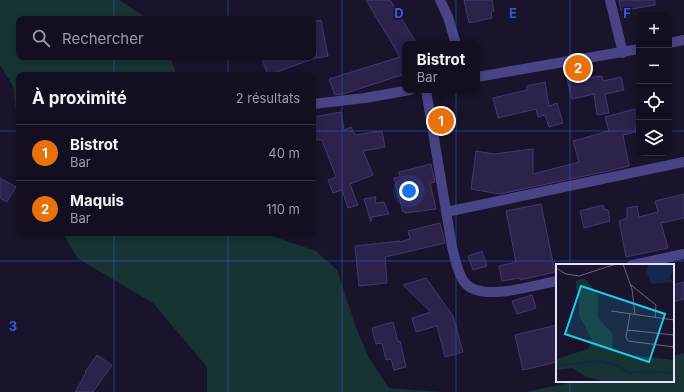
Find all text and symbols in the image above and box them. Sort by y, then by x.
text: D [394,5,404,21]
text: E [509,5,517,21]
text: F [623,5,631,21]
map controls [636,12,672,156]
button: + [636,12,672,48]
search box [16,16,316,60]
icon: search [30,27,52,49]
text: Rechercher [62,29,144,48]
popup [402,41,480,93]
button: − [636,48,672,84]
text: Bistrot [417,50,465,69]
pin: 2 [565,53,591,83]
text: Bar [417,69,438,85]
button: locate [636,84,672,120]
text: À proximité [32,88,127,108]
text: 2 résultats [236,90,300,106]
pin: 1 [428,106,454,136]
button: layers [636,120,672,156]
text: Bistrot [70,135,118,154]
text: 1 [42,145,48,161]
text: 40 m [268,145,300,161]
text: Bar [70,154,91,170]
your location [399,181,419,201]
text: Maquis [70,191,124,210]
text: 2 [41,201,49,217]
text: 110 m [266,201,300,217]
text: Bar [70,210,91,226]
inset map [556,264,674,382]
text: 3 [9,318,17,334]

